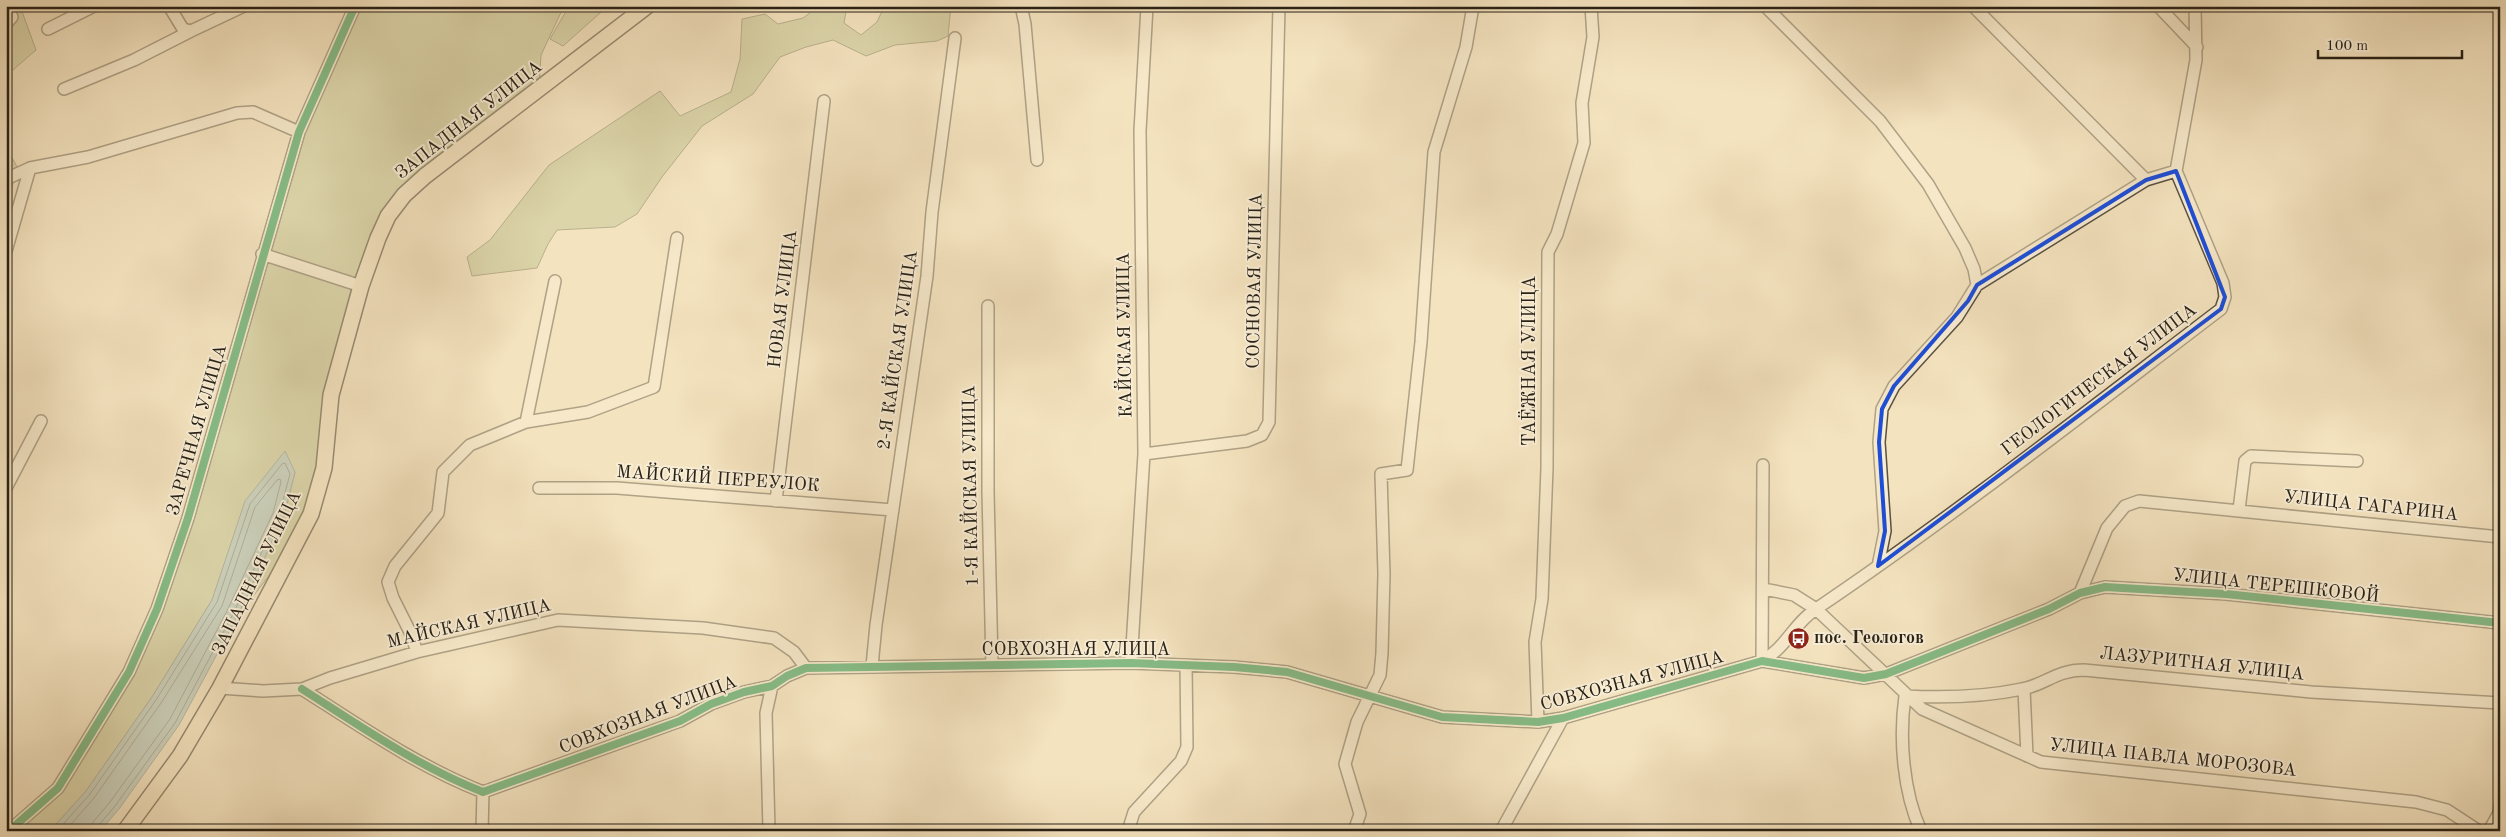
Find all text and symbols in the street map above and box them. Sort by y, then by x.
scale bar [2318,28,2462,60]
text: 100 m [2326,39,2368,54]
street label: ЗАПАДНАЯ УЛИЦА [392,57,546,183]
street label: СОСНОВАЯ УЛИЦА [1244,193,1266,369]
street label: НОВАЯ УЛИЦА [766,229,800,369]
street label: 2-Я КАЙСКАЯ УЛИЦА [871,248,921,451]
street label: КАЙСКАЯ УЛИЦА [1111,252,1135,418]
street label: ТАЁЖНАЯ УЛИЦА [1518,275,1539,446]
street label: ГЕОЛОГИЧЕСКАЯ УЛИЦА [1998,301,2200,459]
street label: ЗАРЕЧНАЯ УЛИЦА [164,342,230,518]
street label: 1-Я КАЙСКАЯ УЛИЦА [956,385,982,587]
street label: МАЙСКИЙ ПЕРЕУЛОК [616,459,821,495]
street label: ЗАПАДНАЯ УЛИЦА [209,488,305,658]
street label: УЛИЦА ГАГАРИНА [2283,488,2459,524]
street label: УЛИЦА ТЕРЕШКОВОЙ [2172,562,2381,606]
street label: МАЙСКАЯ УЛИЦА [384,592,553,652]
bus stop icon: пос. Геологов [1786,626,1810,650]
place label: пос. Геологов [1814,629,1924,647]
street label: СОВХОЗНАЯ УЛИЦА [982,641,1171,659]
street label: ЛАЗУРИТНАЯ УЛИЦА [2099,644,2305,684]
street label: СОВХОЗНАЯ УЛИЦА [1538,648,1726,714]
street label: СОВХОЗНАЯ УЛИЦА [557,673,740,757]
street label: УЛИЦА ПАВЛА МОРОЗОВА [2049,736,2298,780]

